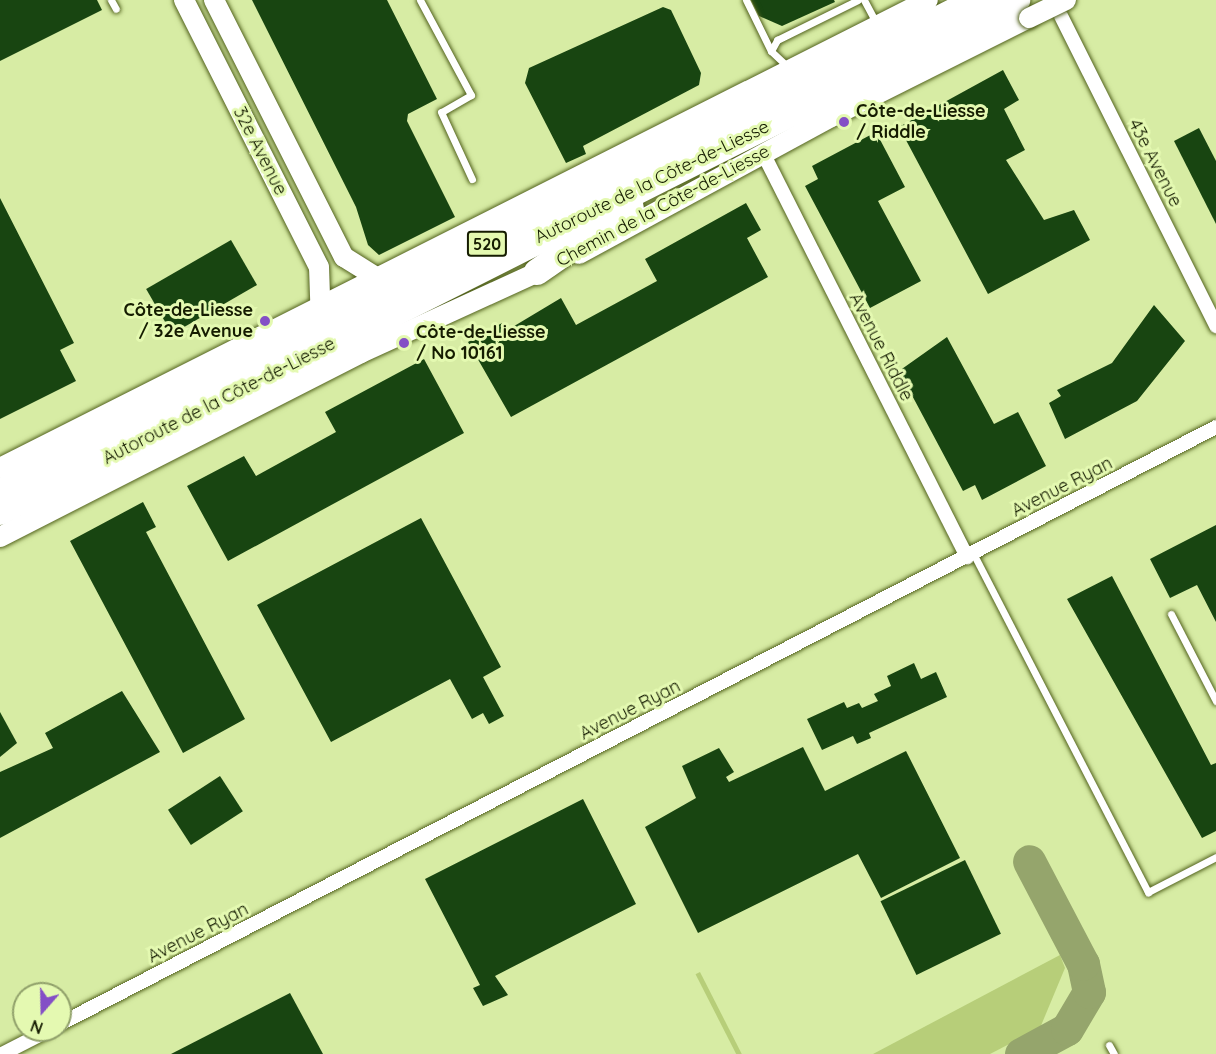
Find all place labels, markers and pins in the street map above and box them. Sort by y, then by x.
place label: Côte-de-Liesse / Riddle [856,101,986,144]
marker: Côte-de-Liesse / Riddle [837,115,851,129]
place label: Côte-de-Liesse / 32e Avenue [123,300,253,342]
marker: Côte-de-Liesse / 32e Avenue [258,314,272,328]
place label: Côte-de-Liesse / No 10161 [416,322,546,364]
marker: Côte-de-Liesse / No 10161 [397,336,411,350]

